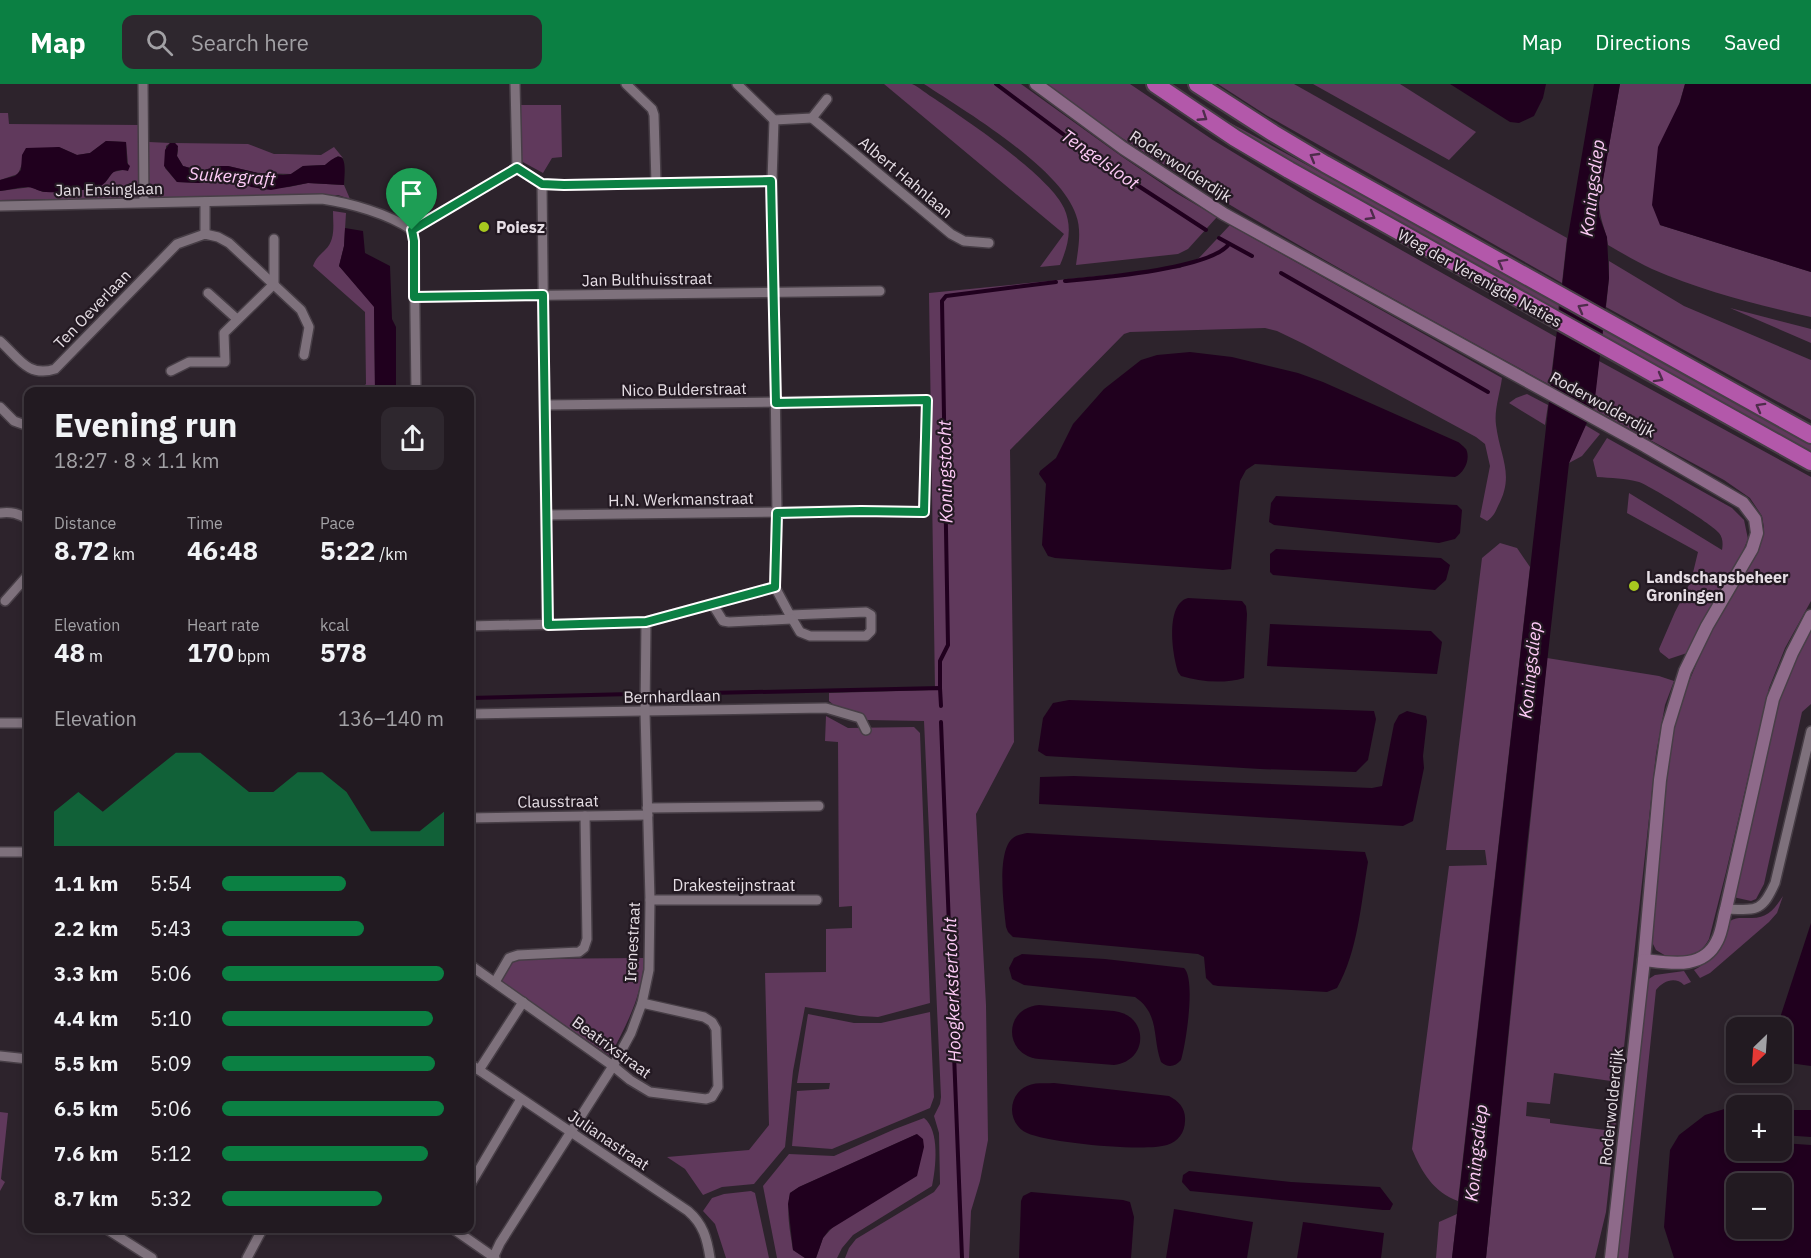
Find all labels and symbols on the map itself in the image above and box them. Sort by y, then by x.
one-way arrow [1197,109,1207,121]
water label: Tengelsloot [1057,124,1144,195]
street label: Roderwolderdijk [1126,125,1236,207]
street label: Albert Hahnlaan [855,132,957,222]
water label: Koningsdiep [1575,138,1609,238]
one-way arrow [1310,153,1320,164]
water label: Suikergraft [188,161,277,191]
pin [386,168,437,230]
street label: Jan Ensinglaan [55,178,163,200]
one-way arrow [1364,209,1375,220]
place label: Poiesz [496,217,545,237]
marker: Poiesz [477,220,491,234]
street label: Weg der Verenigde Naties [1394,224,1566,332]
one-way arrow [1498,259,1508,270]
street label: Ten Oeverlaan [49,265,135,353]
street label: Jan Bulthuisstraat [581,268,713,290]
one-way arrow [1578,304,1589,316]
street label: Roderwolderdijk [1547,367,1660,442]
one-way arrow [1653,370,1663,382]
street label: Nico Bulderstraat [621,378,747,400]
one-way arrow [1756,403,1766,414]
water label: Koningstocht [933,419,957,524]
street label: H.N. Werkmanstraat [608,488,754,510]
place label: Landschapsbeheer Groningen [1646,567,1789,605]
marker: Landschapsbeheer Groningen [1627,579,1641,593]
water label: Koningsdiep [1513,620,1547,720]
street label: Bernhardlaan [623,685,721,707]
street label: Clausstraat [517,790,599,812]
street label: Drakesteijnstraat [673,875,795,895]
street label: Irenestraat [620,901,644,983]
water label: Hoogkerkstertocht [938,916,966,1063]
street label: Beatrixstraat [568,1012,656,1082]
north arrow [1726,1017,1792,1083]
street label: Roderwolderdijk [1595,1047,1627,1167]
water label: Koningsdiep [1459,1103,1493,1203]
street label: Julianastraat [565,1106,653,1174]

